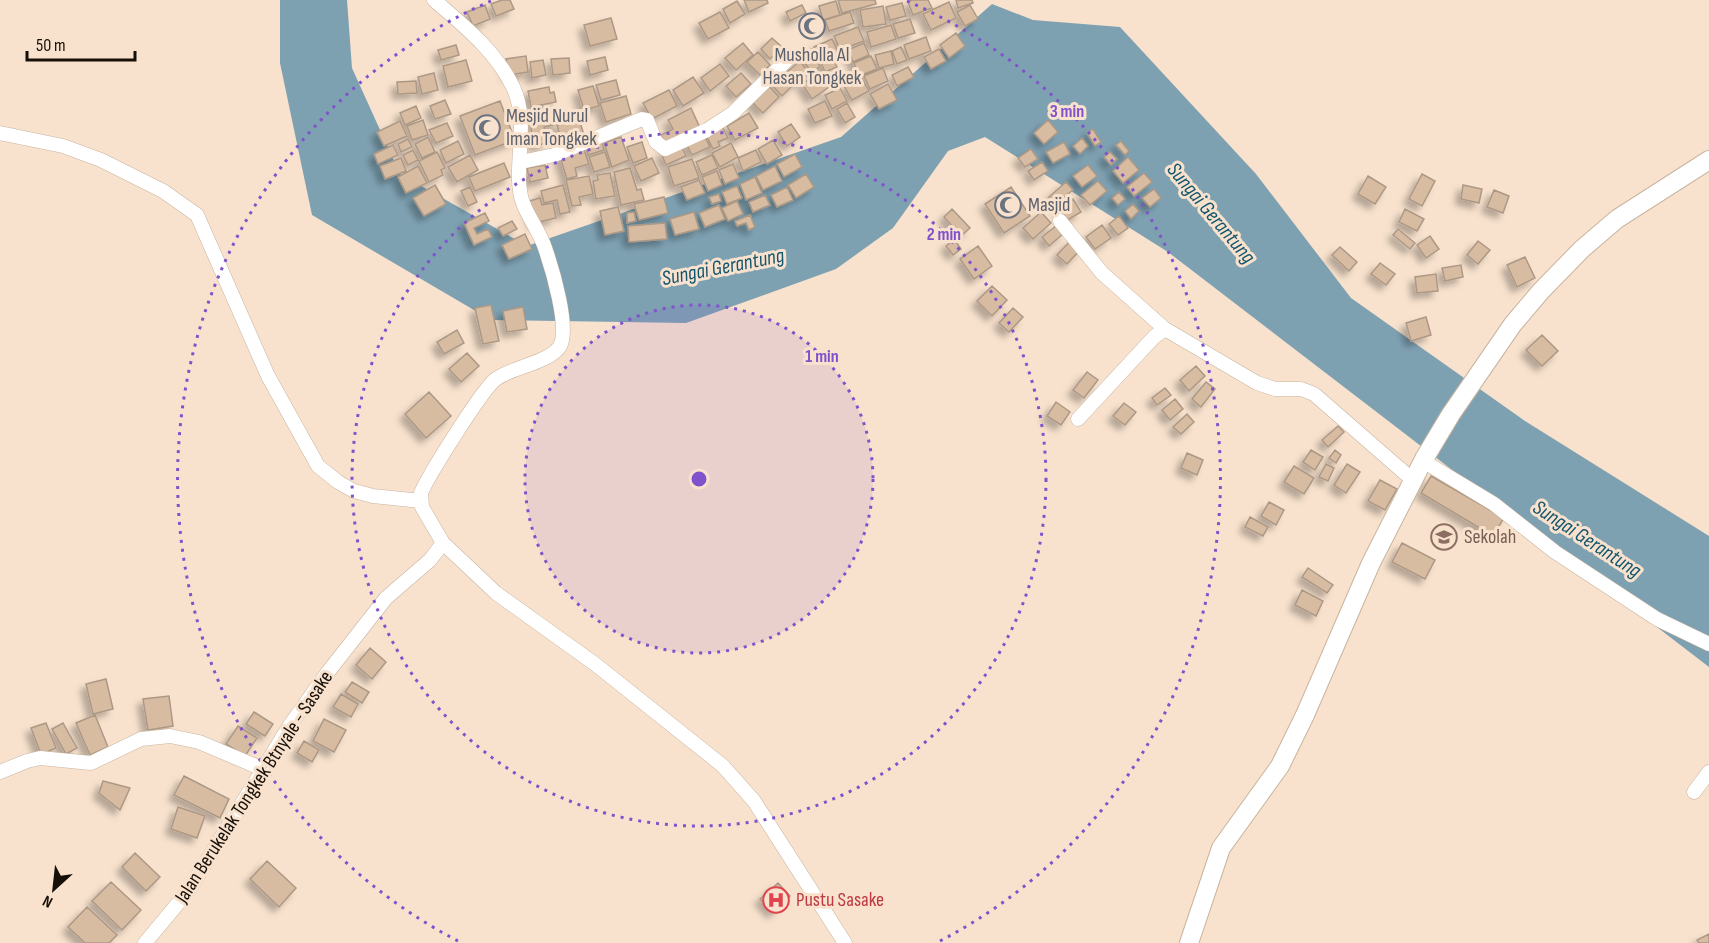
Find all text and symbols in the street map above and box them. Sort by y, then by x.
mosque icon: Musholla Al Hasan Tongkek [797,11,827,41]
scale bar [27,24,135,62]
text: 50 m [36,35,66,56]
place label: Musholla Al Hasan Tongkek [762,43,862,90]
text: 3 min [1050,101,1084,122]
place label: Mesjid Nurul Iman Tongkek [506,104,597,151]
mosque icon: Mesjid Nurul Iman Tongkek [472,113,502,143]
water label: Sungai Gerantung [1162,157,1261,269]
mosque icon: Masjid [993,190,1023,220]
place label: Masjid [1028,193,1070,217]
text: 2 min [927,224,961,245]
water label: Sungai Gerantung [660,243,787,291]
text: 1 min [805,346,839,367]
centre of rings [689,469,709,489]
water label: Sungai Gerantung [1528,495,1646,584]
school or university icon: Sekolah [1429,522,1459,552]
place label: Sekolah [1464,525,1516,549]
street label: Jalan Berukelak Tongkek Btnyale - Sasake [169,666,338,908]
north arrow [24,859,84,919]
hospital icon: Pustu Sasake [761,885,791,915]
place label: Pustu Sasake [796,888,884,912]
text: N [40,891,56,911]

